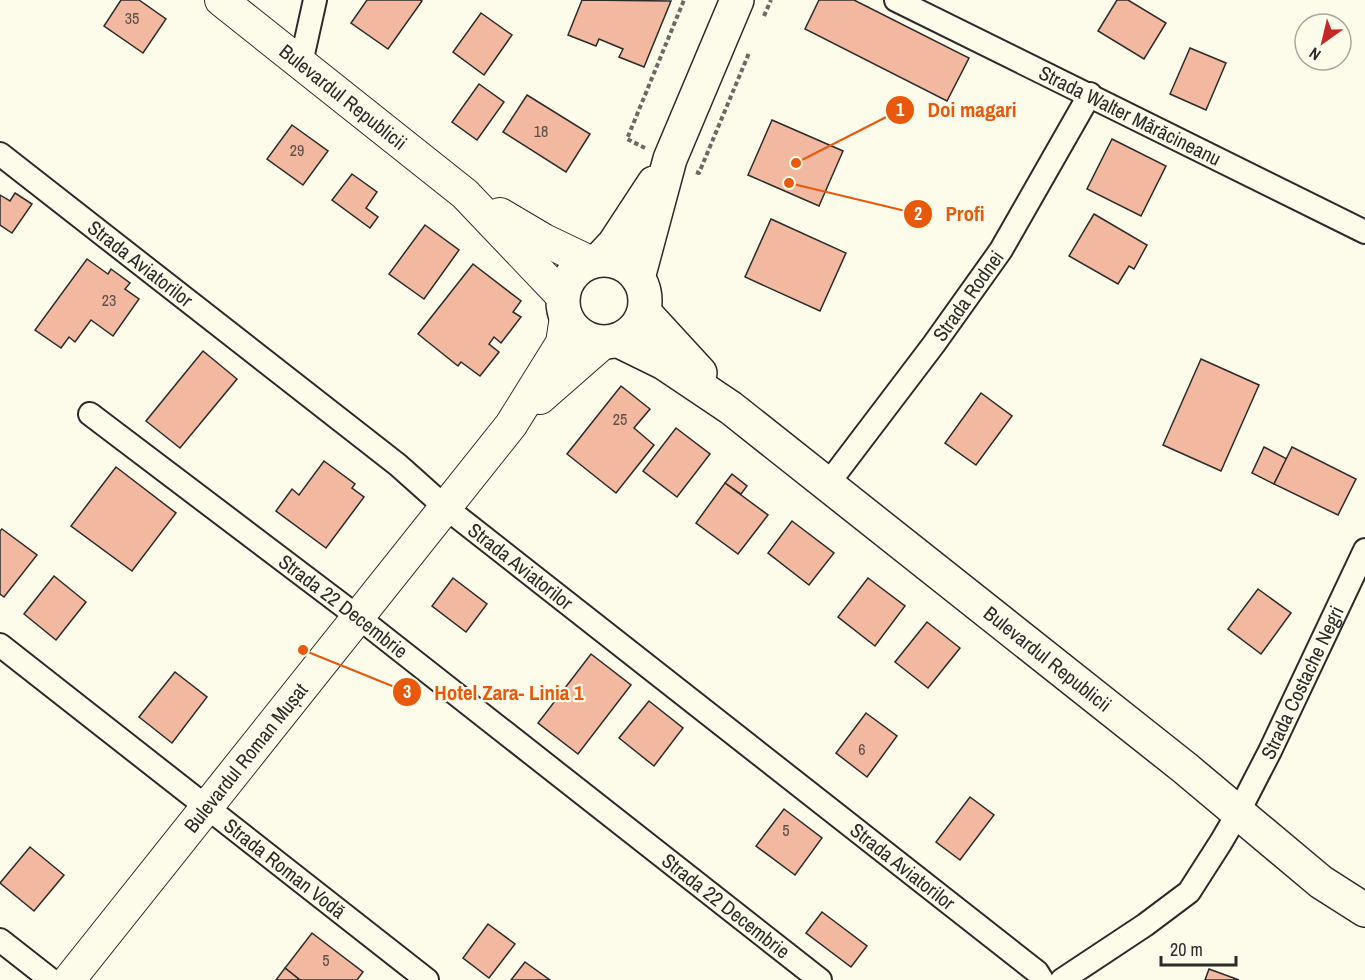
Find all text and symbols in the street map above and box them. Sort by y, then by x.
house number: 35 [125,7,139,29]
north arrow [1293,12,1353,72]
street label: Bulevardul Republicii [274,38,413,156]
text: N [1305,43,1325,66]
street label: Strada Walter Mărăcineanu [1035,59,1226,172]
callout: Doi magari [885,91,1028,130]
text: Doi magari [928,95,1017,124]
text: 1 [896,97,905,122]
house number: 18 [534,120,548,142]
house number: 29 [290,139,304,161]
callout: Profi [903,194,996,233]
text: Profi [945,199,985,228]
text: 2 [914,201,922,226]
street label: Strada Aviatorilor [82,214,199,313]
street label: Strada Rodnei [926,245,1010,347]
house number: 23 [102,289,116,311]
house number: 25 [613,408,627,430]
street label: Strada Aviatorilor [463,516,579,616]
street label: Strada 22 Decembrie [273,548,414,664]
street label: Bulevardul Republicii [978,600,1117,718]
street label: Strada Costache Negri [1254,601,1350,764]
callout: Hotel Zara- Linia 1 [392,673,595,712]
street label: Bulevardul Roman Mușat [178,677,314,838]
text: Hotel Zara- Linia 1 [434,678,584,707]
text: 3 [403,679,411,704]
house number: 6 [858,738,866,760]
street label: Strada Roman Vodă [219,812,352,924]
street label: Strada Aviatorilor [845,816,961,916]
house number: 5 [782,819,790,841]
street label: Strada 22 Decembrie [656,847,796,964]
scale bar [1161,929,1236,967]
text: 20 m [1170,937,1203,962]
house number: 5 [322,949,330,971]

